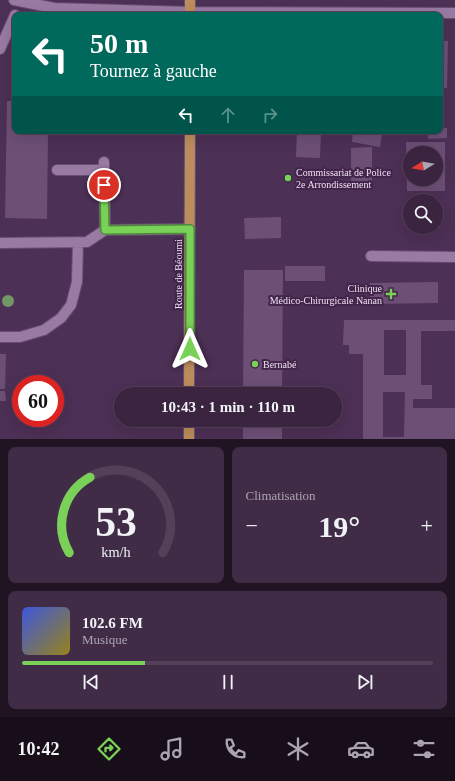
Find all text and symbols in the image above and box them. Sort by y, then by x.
icon: left [24,28,76,80]
text: 50 m [90,28,148,59]
text: Tournez à gauche [90,61,217,81]
icon: left [175,104,197,126]
icon: ahead [217,104,239,126]
icon: right [259,104,281,126]
north arrow [403,146,443,186]
map controls [403,146,443,234]
place label: Commissariat de Police 2e Arrondissement [296,167,392,190]
pin [87,168,121,202]
marker: Commissariat de Police 2e Arrondissement [283,173,293,183]
icon: arrive [93,174,115,196]
button: search [403,194,443,234]
street label: Route de Béoumi [173,239,184,309]
place label: Clinique Médico-Chirurgicale Nanan [270,283,383,306]
marker: Clinique Médico-Chirurgicale Nanan [385,288,397,300]
position arrow [169,328,211,370]
marker: Bernabé [250,359,260,369]
place label: Bernabé [263,359,297,370]
speed limit sign: 60 [12,375,64,427]
text: 10:43 · 1 min · 110 m [161,399,295,415]
text: Climatisation [246,488,316,503]
text: 53 [95,499,137,545]
text: 19° [318,510,360,543]
text: − [246,513,258,538]
text: + [421,513,433,538]
text: km/h [101,544,130,560]
text: 102.6 FM [82,615,143,631]
text: Musique [82,632,128,647]
icon: previous [80,671,102,693]
icon: pause [217,671,239,693]
icon: next [354,671,376,693]
icon: directions [95,735,123,763]
icon: music [158,735,186,763]
icon: phone [221,735,249,763]
icon: climate [284,735,312,763]
icon: car [347,735,375,763]
icon: filters [410,735,438,763]
text: 10:42 [18,739,60,759]

